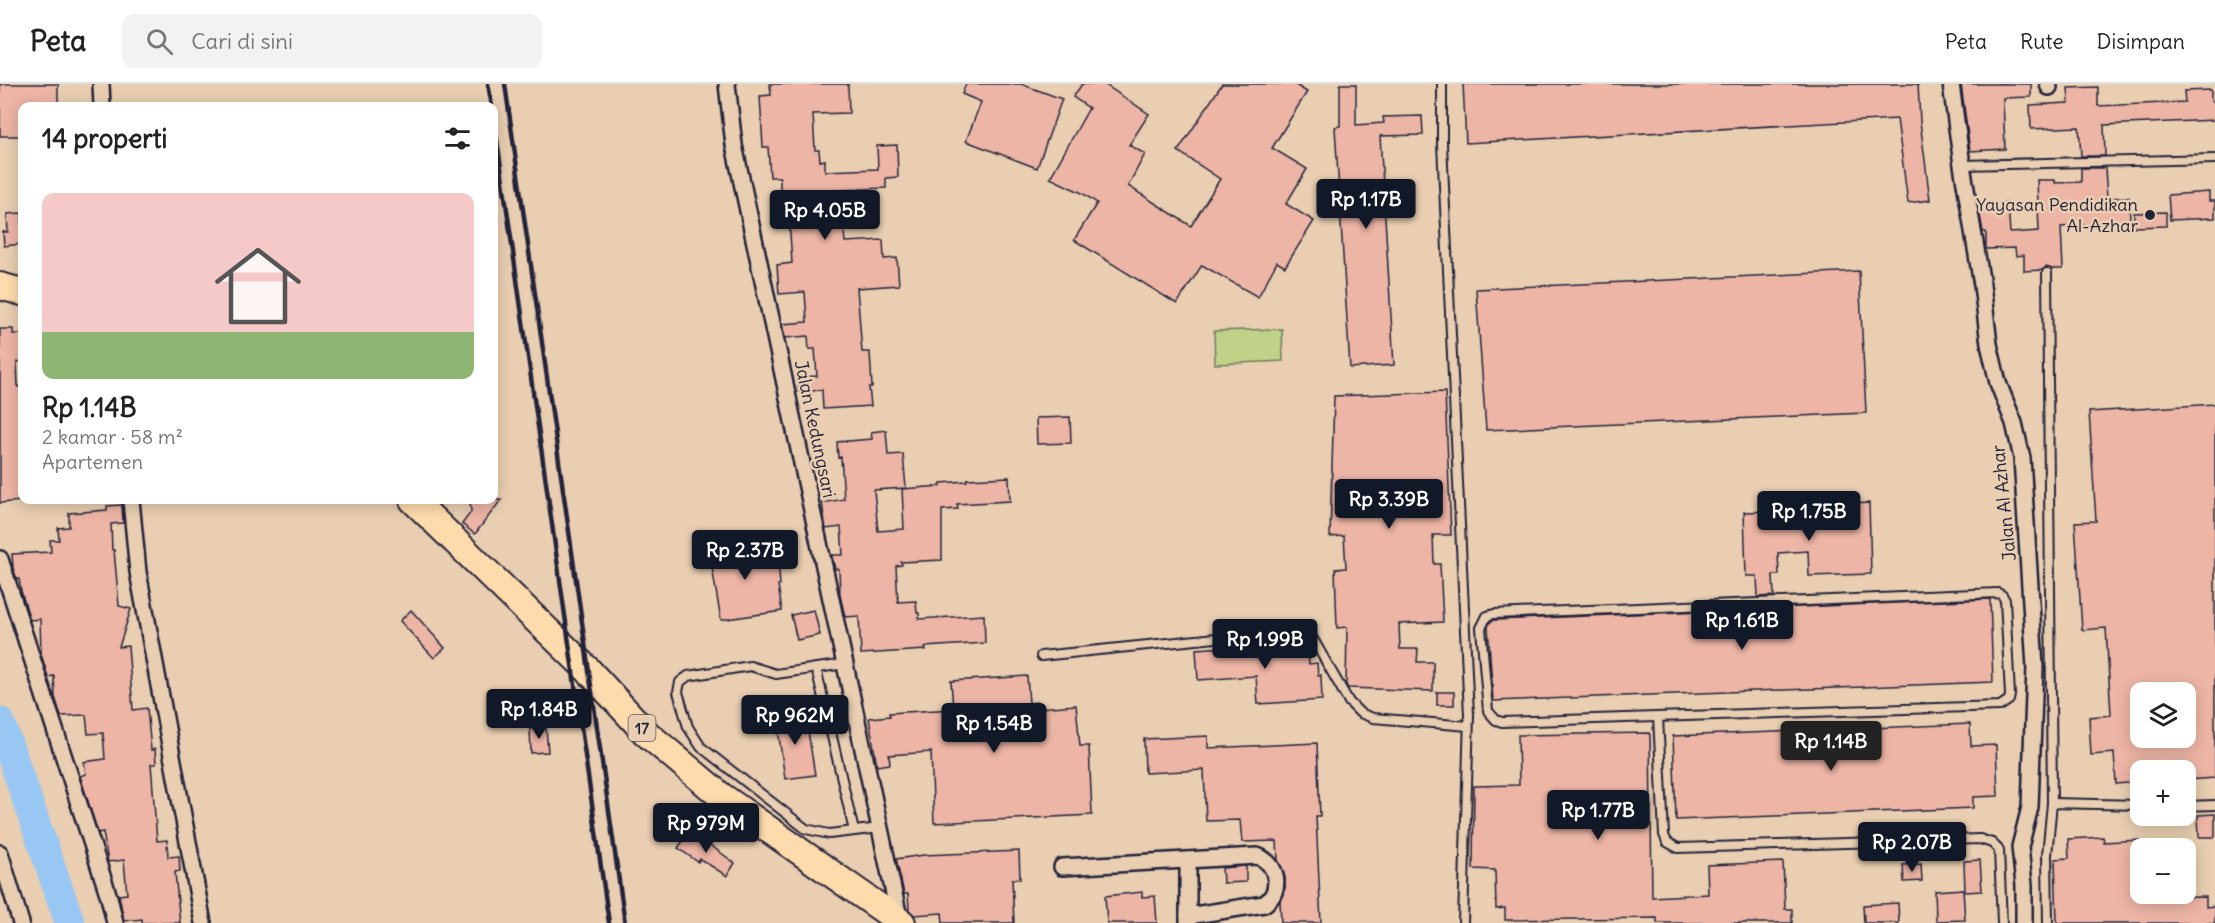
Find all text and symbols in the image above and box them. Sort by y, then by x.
search box [122,14,542,68]
text: Peta [30,23,86,59]
icon: search [143,25,176,58]
text: Cari di sini [191,27,293,55]
text: Peta [1945,28,1987,55]
text: Rute [2020,28,2064,55]
text: Disimpan [2097,28,2185,55]
text: 14 properti [42,122,167,155]
icon: filters [441,122,474,155]
pin: Rp 1.17B [1304,179,1428,230]
text: Rp 1.17B [1331,186,1402,211]
pin: Rp 4.05B [763,190,887,241]
place label: Yayasan Pendidikan Al-Azhar [1976,193,2139,237]
text: Rp 4.05B [784,197,866,222]
marker: Yayasan Pendidikan Al-Azhar [2143,208,2157,222]
icon: home [204,232,312,340]
street label: Jalan Kedungsari [790,358,841,500]
text: Rp 1.14B [42,391,137,424]
text: 2 kamar · 58 m² [42,424,183,449]
street label: Jalan Al Azhar [1986,443,2021,562]
text: Apartemen [42,449,143,474]
pin: Rp 3.39B [1327,479,1451,530]
text: Rp 3.39B [1349,486,1429,511]
pin: Rp 1.75B [1747,491,1871,542]
text: Rp 1.75B [1771,498,1847,523]
pin: Rp 2.37B [683,530,807,581]
text: Rp 2.37B [706,537,784,562]
pin: Rp 1.61B [1680,600,1804,651]
text: Rp 1.61B [1705,607,1779,632]
pin: Rp 1.99B [1203,619,1327,670]
text: Rp 1.99B [1226,626,1304,651]
map controls [2130,682,2196,904]
button: layers [2130,682,2196,748]
pin: Rp 1.84B [477,689,601,740]
pin: Rp 962M [740,695,850,746]
text: Rp 1.84B [500,696,578,721]
text: Rp 962M [755,702,835,727]
pin: Rp 1.54B [932,703,1056,754]
text: Rp 1.54B [955,710,1033,735]
road number: 17 [628,715,656,741]
pin: Rp 1.14B [1769,721,1893,772]
text: Rp 1.14B [1795,728,1867,753]
button: + [2130,760,2196,826]
pin: Rp 1.77B [1536,790,1660,841]
text: Rp 1.77B [1561,797,1635,822]
pin: Rp 979M [651,803,761,854]
text: Rp 979M [667,810,745,835]
pin: Rp 2.07B [1850,822,1974,873]
text: Rp 2.07B [1872,829,1952,854]
button: − [2130,838,2196,904]

